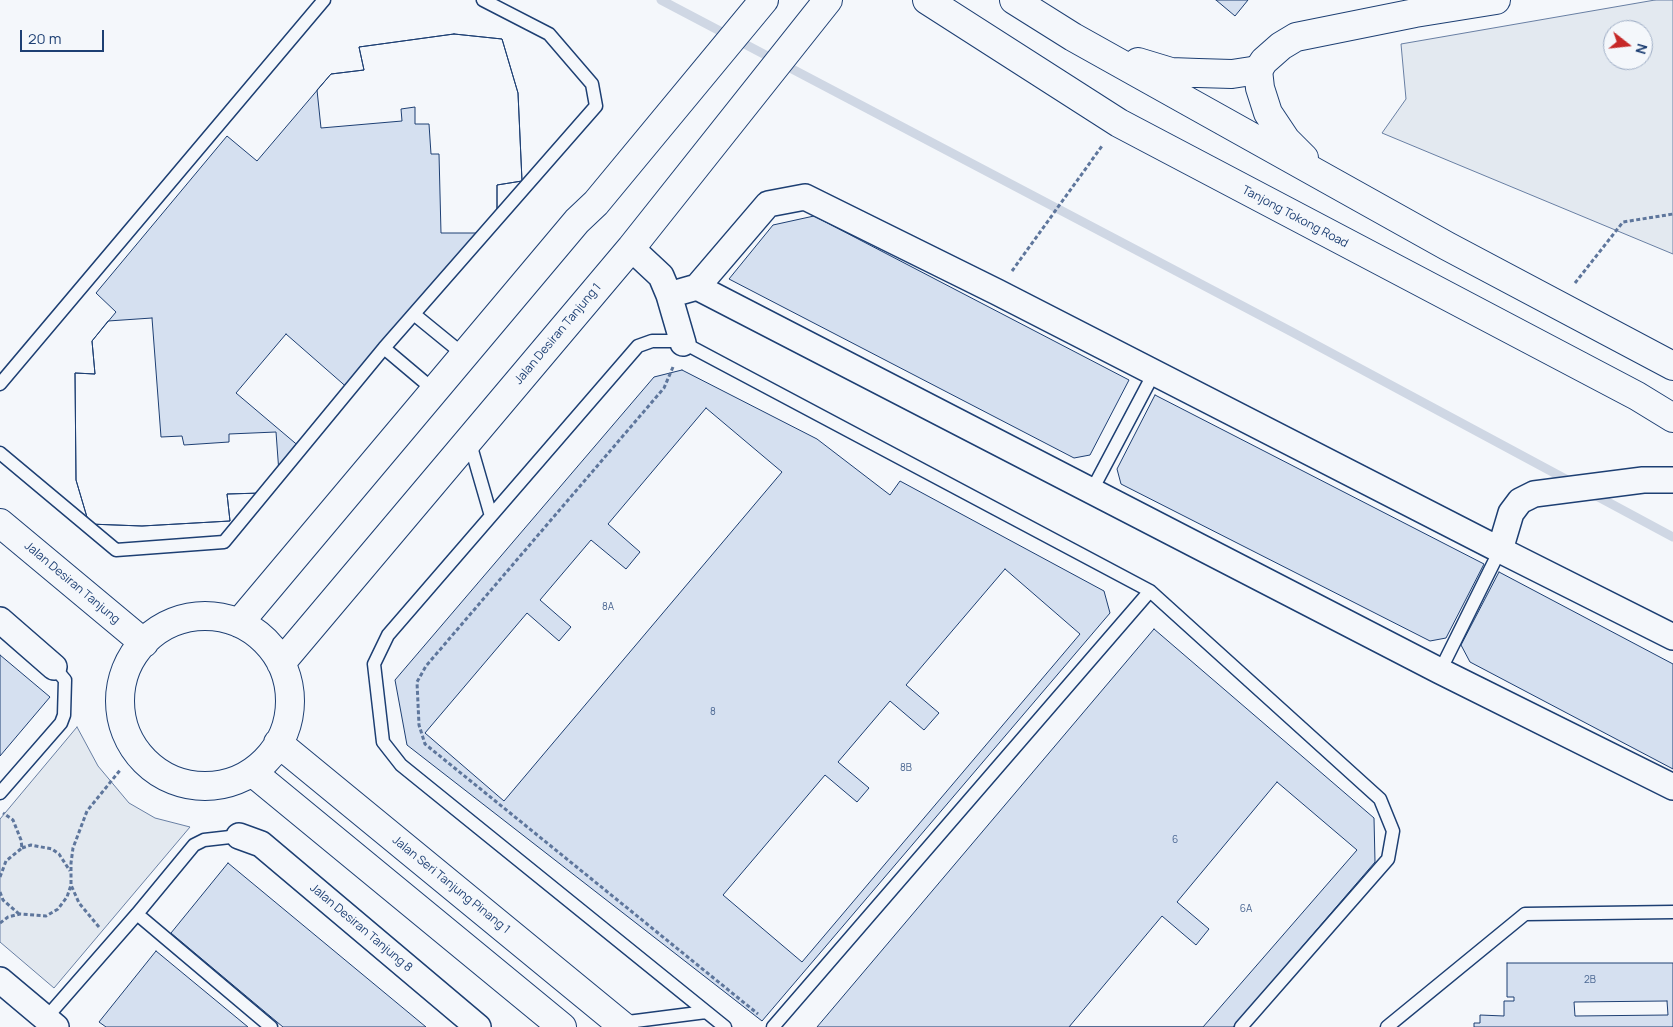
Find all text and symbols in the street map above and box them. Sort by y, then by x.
scale bar [22,20,106,52]
north arrow [1603,20,1653,70]
text: 20 m [28,28,61,49]
text: N [1631,42,1652,56]
street label: Tanjong Tokong Road [1239,183,1351,251]
street label: Jalan Desiran Tanjung 1 [512,281,604,387]
street label: Jalan Desiran Tanjung [21,539,123,627]
house number: 8A [602,601,614,613]
house number: 8 [710,706,716,718]
house number: 8B [900,762,912,774]
street label: Jalan Seri Tanjung Pinang 1 [389,833,513,937]
house number: 6 [1172,834,1178,846]
street label: Jalan Desiran Tanjung 8 [307,881,415,975]
house number: 6A [1240,903,1252,915]
house number: 2B [1584,974,1596,986]

